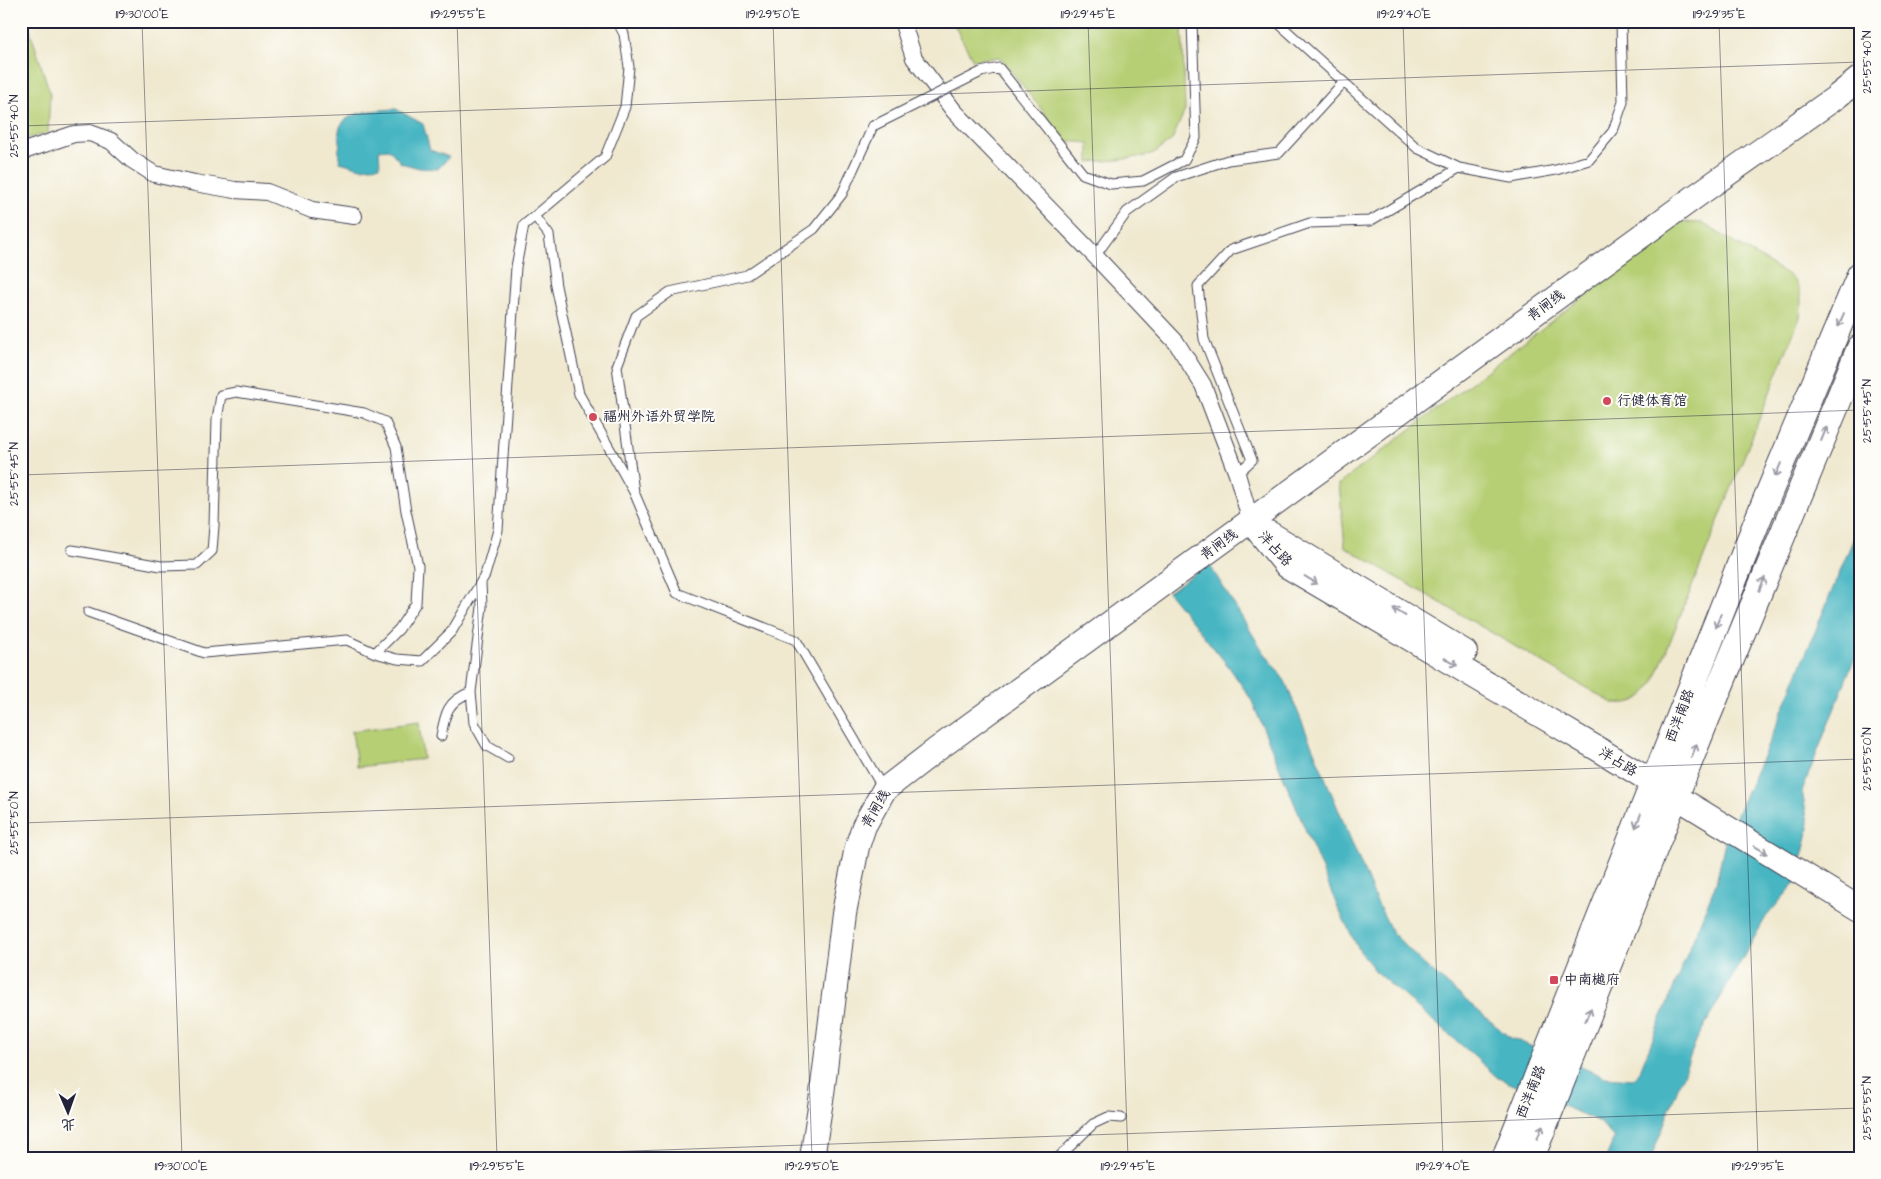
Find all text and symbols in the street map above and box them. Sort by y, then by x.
text: 119°30'00"E [115,6,169,23]
text: 119°29'55"E [430,6,486,23]
text: 119°29'50"E [746,6,800,23]
text: 119°29'45"E [1061,6,1115,23]
text: 119°29'40"E [1377,6,1431,23]
text: 119°29'35"E [1693,6,1745,23]
text: 25°55'40"N [1859,30,1876,94]
text: 25°55'40"N [6,94,23,158]
street label: 青闸线 [1523,286,1569,326]
one-way arrow [1836,312,1845,327]
text: 25°55'45"N [1859,379,1876,443]
place label: 行健体育馆 [1617,391,1687,411]
marker: 行健体育馆 [1601,395,1613,407]
place label: 福州外语外贸学院 [603,407,715,427]
marker: 福州外语外贸学院 [587,411,599,423]
one-way arrow [1820,427,1830,442]
text: 25°55'45"N [6,442,23,506]
one-way arrow [1773,462,1783,477]
street label: 青闸线 [1196,525,1242,565]
street label: 洋占路 [1253,527,1297,571]
one-way arrow [1303,575,1317,585]
one-way arrow [1758,577,1768,592]
one-way arrow [1393,607,1407,617]
one-way arrow [1712,613,1722,628]
one-way arrow [1443,658,1457,668]
street label: 西洋南路 [1661,686,1699,746]
text: 25°55'50"N [1859,727,1876,791]
street label: 洋占路 [1595,742,1641,782]
one-way arrow [1690,744,1699,759]
street label: 青闸线 [857,786,895,832]
text: 25°55'50"N [6,791,23,855]
one-way arrow [1633,813,1643,828]
one-way arrow [1753,845,1767,855]
place label: 中南樾府 [1564,970,1620,990]
marker: 中南樾府 [1548,974,1560,986]
one-way arrow [1584,1008,1593,1023]
street label: 西洋南路 [1511,1062,1551,1122]
text: 25°55'55"N [1859,1075,1876,1140]
north arrow [42,1086,92,1136]
text: 北 [61,1114,76,1134]
one-way arrow [1536,1125,1546,1140]
text: 119°30'00"E [154,1158,208,1175]
text: 119°29'55"E [469,1158,525,1175]
text: 119°29'50"E [785,1158,839,1175]
text: 119°29'45"E [1101,1158,1155,1175]
text: 119°29'40"E [1416,1158,1470,1175]
text: 119°29'35"E [1732,1158,1784,1175]

